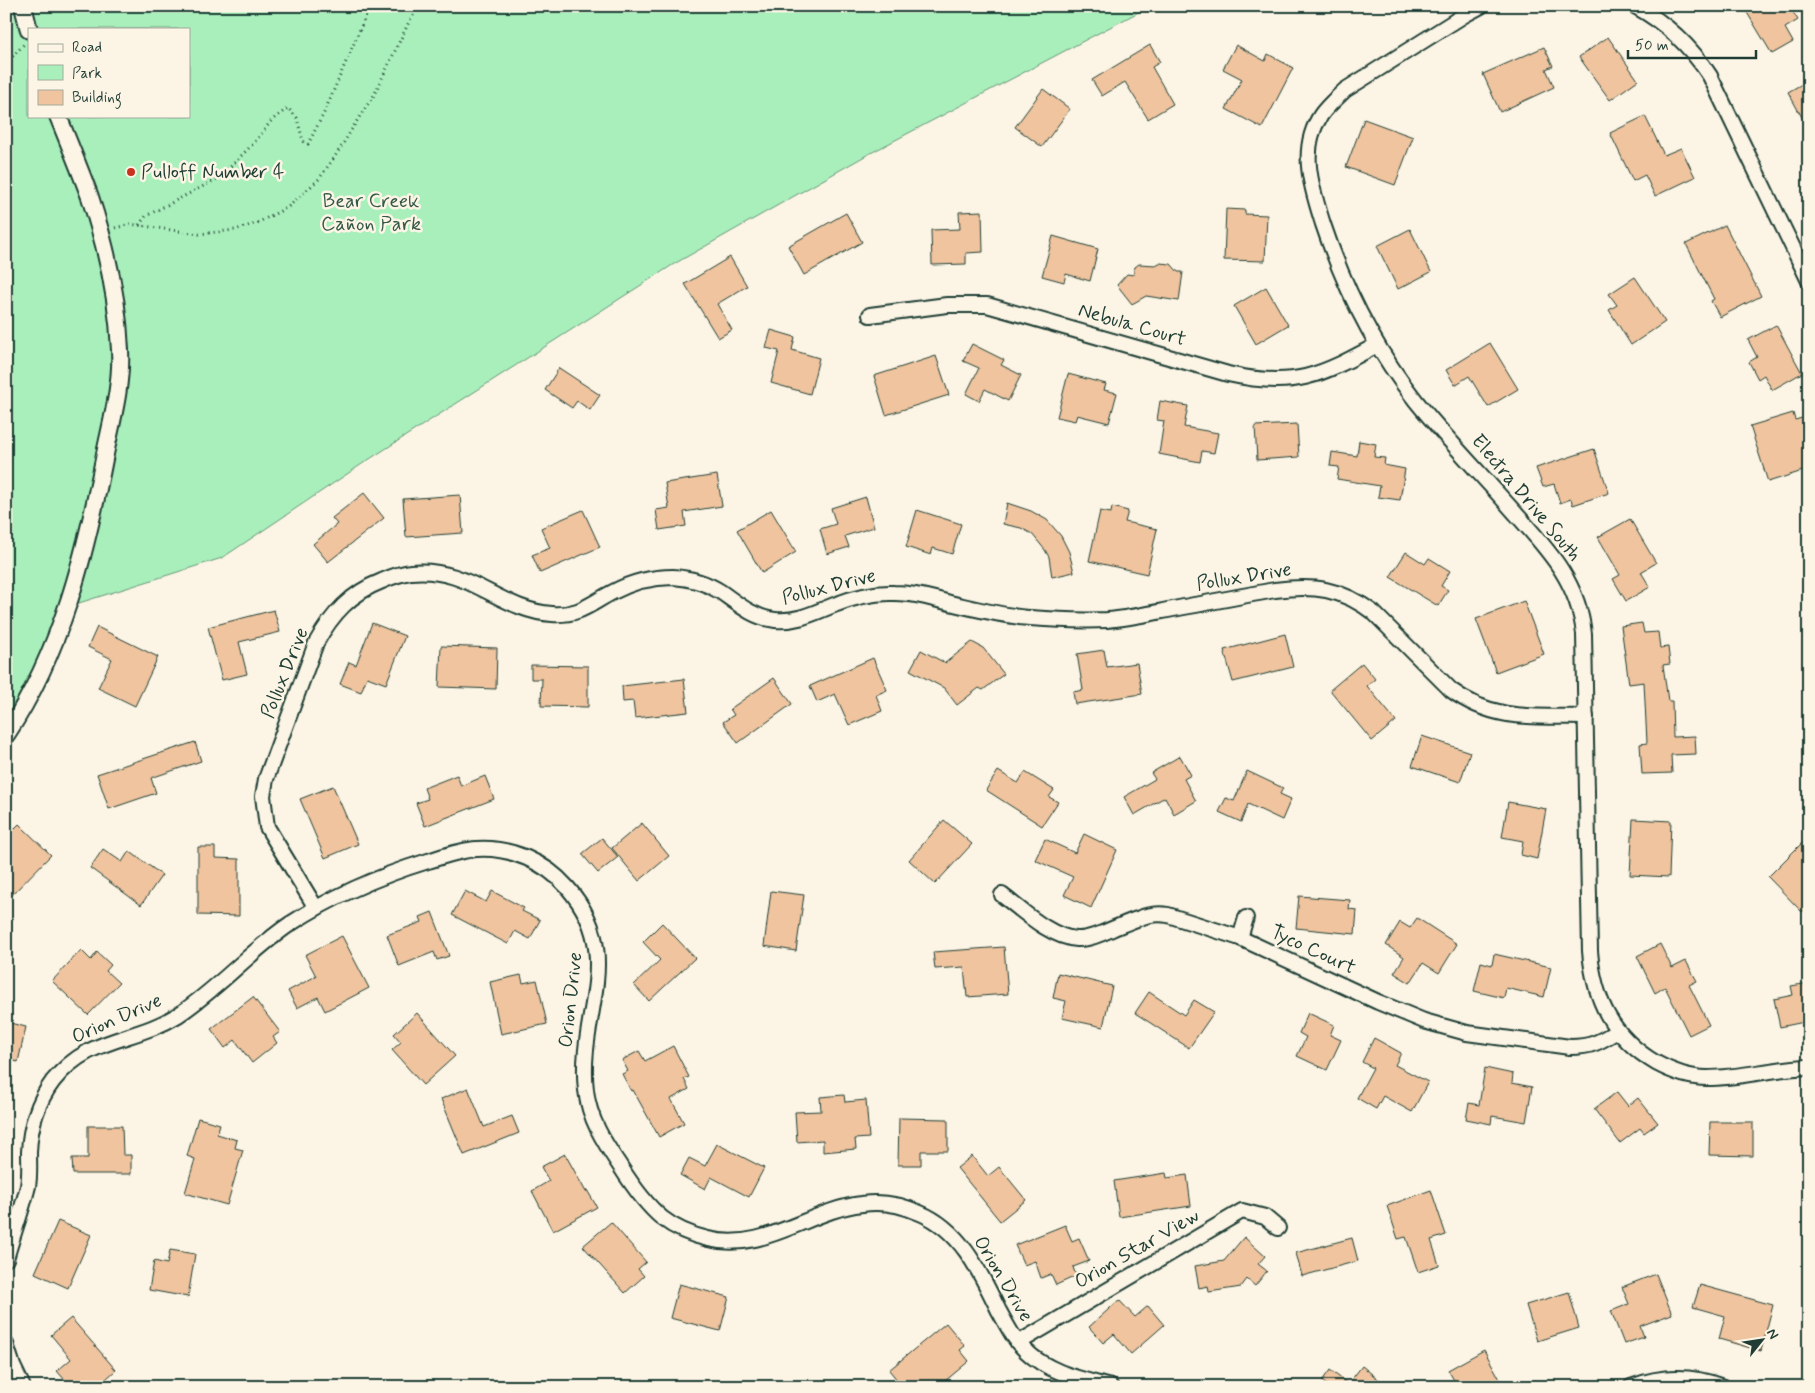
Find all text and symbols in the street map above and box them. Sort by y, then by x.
legend [28,28,190,118]
scale bar [1628,28,1755,60]
text: 50 m [1635,36,1669,56]
text: Road [72,38,102,58]
text: Park [72,64,102,84]
text: Building [72,88,122,109]
place label: Pulloff Number 4 [141,159,285,186]
marker: Pulloff Number 4 [125,166,137,178]
park label: Bear Creek Cañon Park [321,188,421,238]
street label: Nebula Court [1075,297,1189,353]
street label: Electra Drive South [1465,429,1587,567]
street label: Pollux Drive [1195,556,1293,598]
street label: Pollux Drive [779,562,879,612]
street label: Pollux Drive [255,623,315,723]
street label: Tyco Court [1266,918,1360,982]
street label: Orion Drive [553,951,589,1049]
street label: Orion Drive [68,987,166,1051]
street label: Orion Star View [1070,1202,1204,1296]
street label: Orion Drive [967,1231,1039,1327]
north arrow [1738,1316,1788,1366]
text: N [1762,1325,1783,1343]

